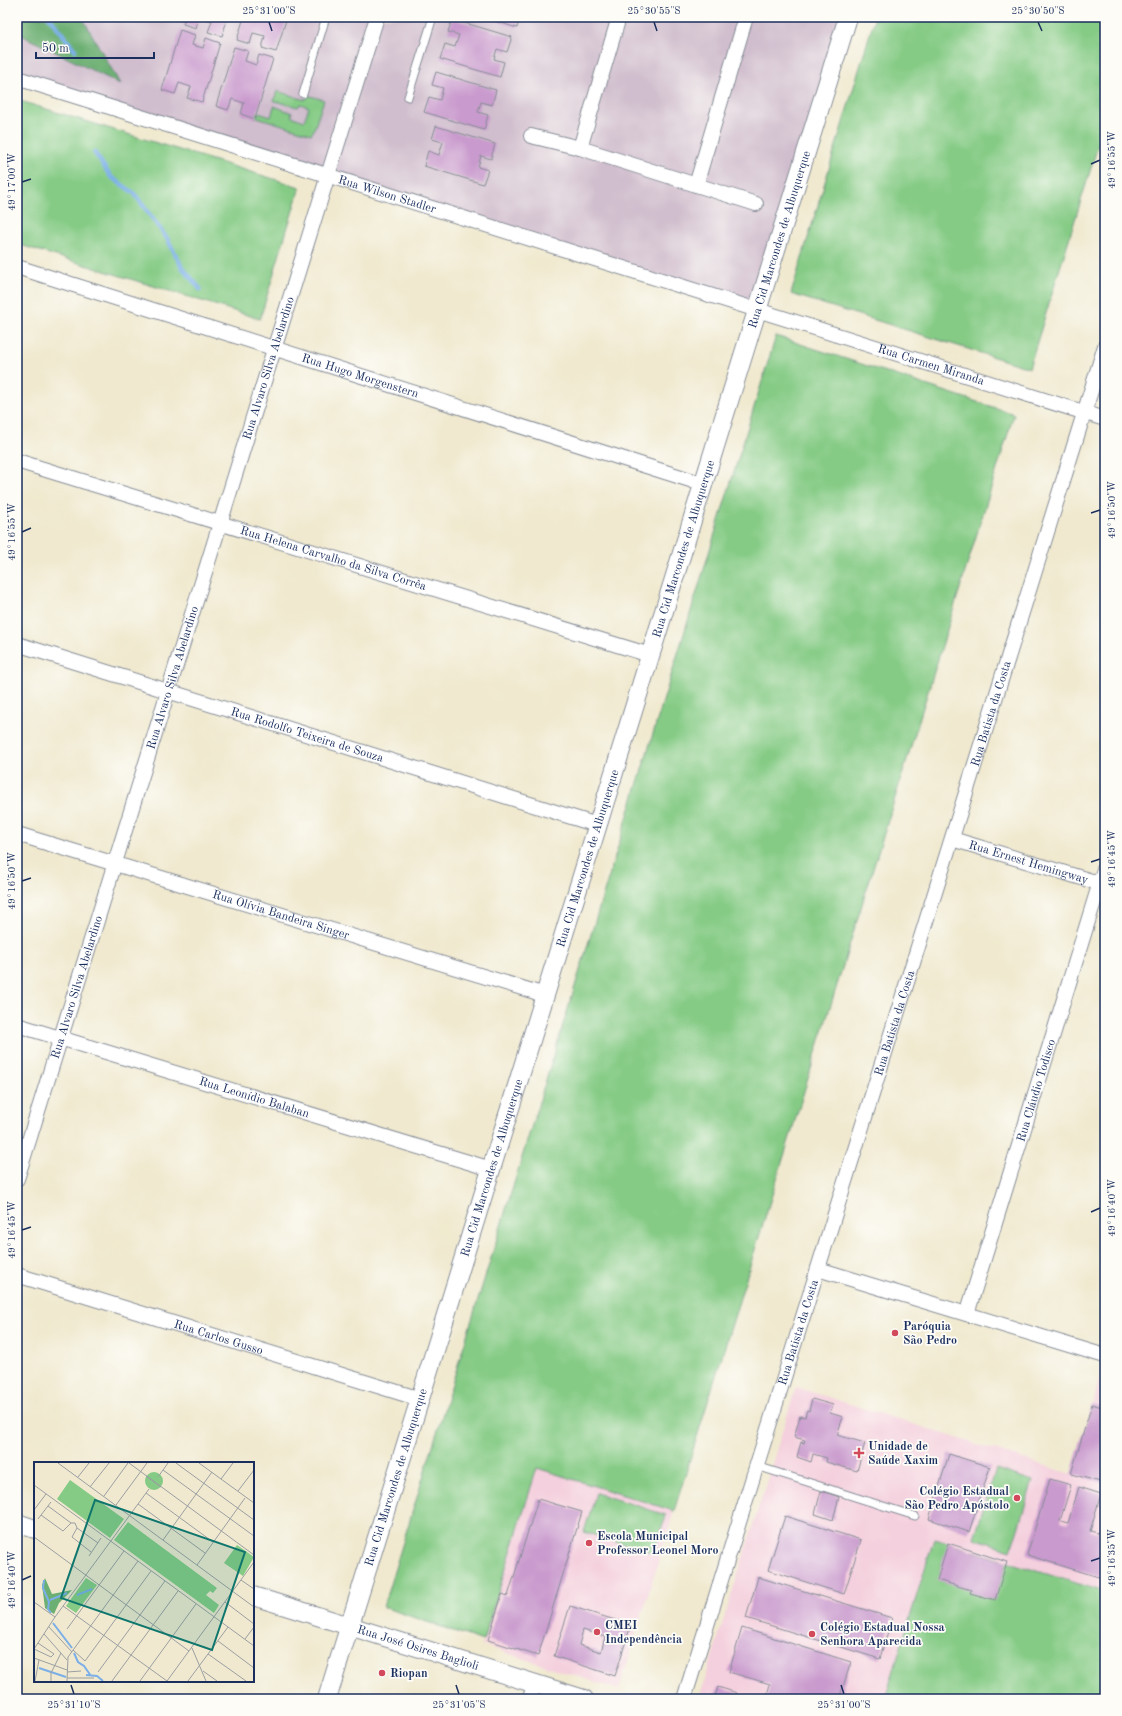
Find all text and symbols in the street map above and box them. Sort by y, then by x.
text: 25°31'00"S [242,6,296,16]
text: 25°30'55"S [627,6,681,16]
text: 25°30'50"S [1011,6,1065,16]
scale bar [36,34,154,60]
text: 50 m [42,42,69,55]
text: 49°16'55"W [1107,131,1117,189]
street label: Rua Cid Marcondes de Albuquerque [747,149,813,330]
text: 49°17'00"W [7,153,17,211]
street label: Rua Wilson Stadler [337,174,437,216]
street label: Rua Alvaro Silva Abelardino [241,295,297,441]
street label: Rua Carmen Miranda [876,343,986,388]
street label: Rua Hugo Morgenstern [300,352,420,401]
street label: Rua Cid Marcondes de Albuquerque [651,458,717,639]
text: 49°16'50"W [1107,481,1117,539]
text: 49°16'55"W [7,503,17,561]
street label: Rua Helena Carvalho da Silva Corrêa [239,525,428,593]
street label: Rua Alvaro Silva Abelardino [146,605,201,751]
street label: Rua Batista da Costa [970,660,1014,768]
street label: Rua Rodolfo Teixeira de Souza [229,706,385,765]
street label: Rua Cid Marcondes de Albuquerque [555,768,622,949]
text: 49°16'45"W [1107,830,1117,888]
street label: Rua Ernest Hemingway [967,839,1090,887]
text: 49°16'50"W [7,852,17,910]
street label: Rua Olívia Bandeira Singer [211,889,351,942]
street label: Rua Alvaro Silva Abelardino [50,914,105,1060]
street label: Rua Batista da Costa [873,969,917,1077]
street label: Rua Cláudio Todisco [1015,1038,1058,1143]
street label: Rua Leonídio Balaban [198,1076,311,1121]
street label: Rua Cid Marcondes de Albuquerque [459,1077,526,1258]
text: 49°16'40"W [1107,1179,1117,1237]
text: 49°16'45"W [7,1201,17,1259]
street label: Rua Batista da Costa [777,1278,821,1387]
street label: Rua Carlos Gusso [172,1319,264,1357]
place label: Paróquia São Pedro [903,1321,957,1347]
marker: Paróquia São Pedro [890,1328,900,1338]
street label: Rua Cid Marcondes de Albuquerque [363,1387,430,1568]
place label: Unidade de Saúde Xaxim [868,1441,939,1467]
marker: Unidade de Saúde Xaxim [853,1447,865,1459]
inset map [34,1462,254,1682]
place label: Colégio Estadual São Pedro Apóstolo [905,1486,1009,1512]
marker: Colégio Estadual São Pedro Apóstolo [1012,1493,1022,1503]
text: 49°16'35"W [1107,1529,1117,1587]
place label: Escola Municipal Professor Leonel Moro [597,1531,719,1557]
marker: Escola Municipal Professor Leonel Moro [584,1538,594,1548]
text: 49°16'40"W [7,1551,17,1609]
place label: CMEI Independência [605,1620,682,1646]
place label: Colégio Estadual Nossa Senhora Aparecida [820,1622,945,1648]
street label: Rua José Osires Baglioli [356,1624,480,1673]
marker: CMEI Independência [592,1627,602,1637]
marker: Colégio Estadual Nossa Senhora Aparecida [807,1629,817,1639]
marker: Riopan [377,1668,387,1678]
place label: Riopan [390,1668,428,1680]
text: 25°31'10"S [47,1700,101,1710]
text: 25°31'05"S [432,1700,486,1710]
text: 25°31'00"S [817,1700,871,1710]

